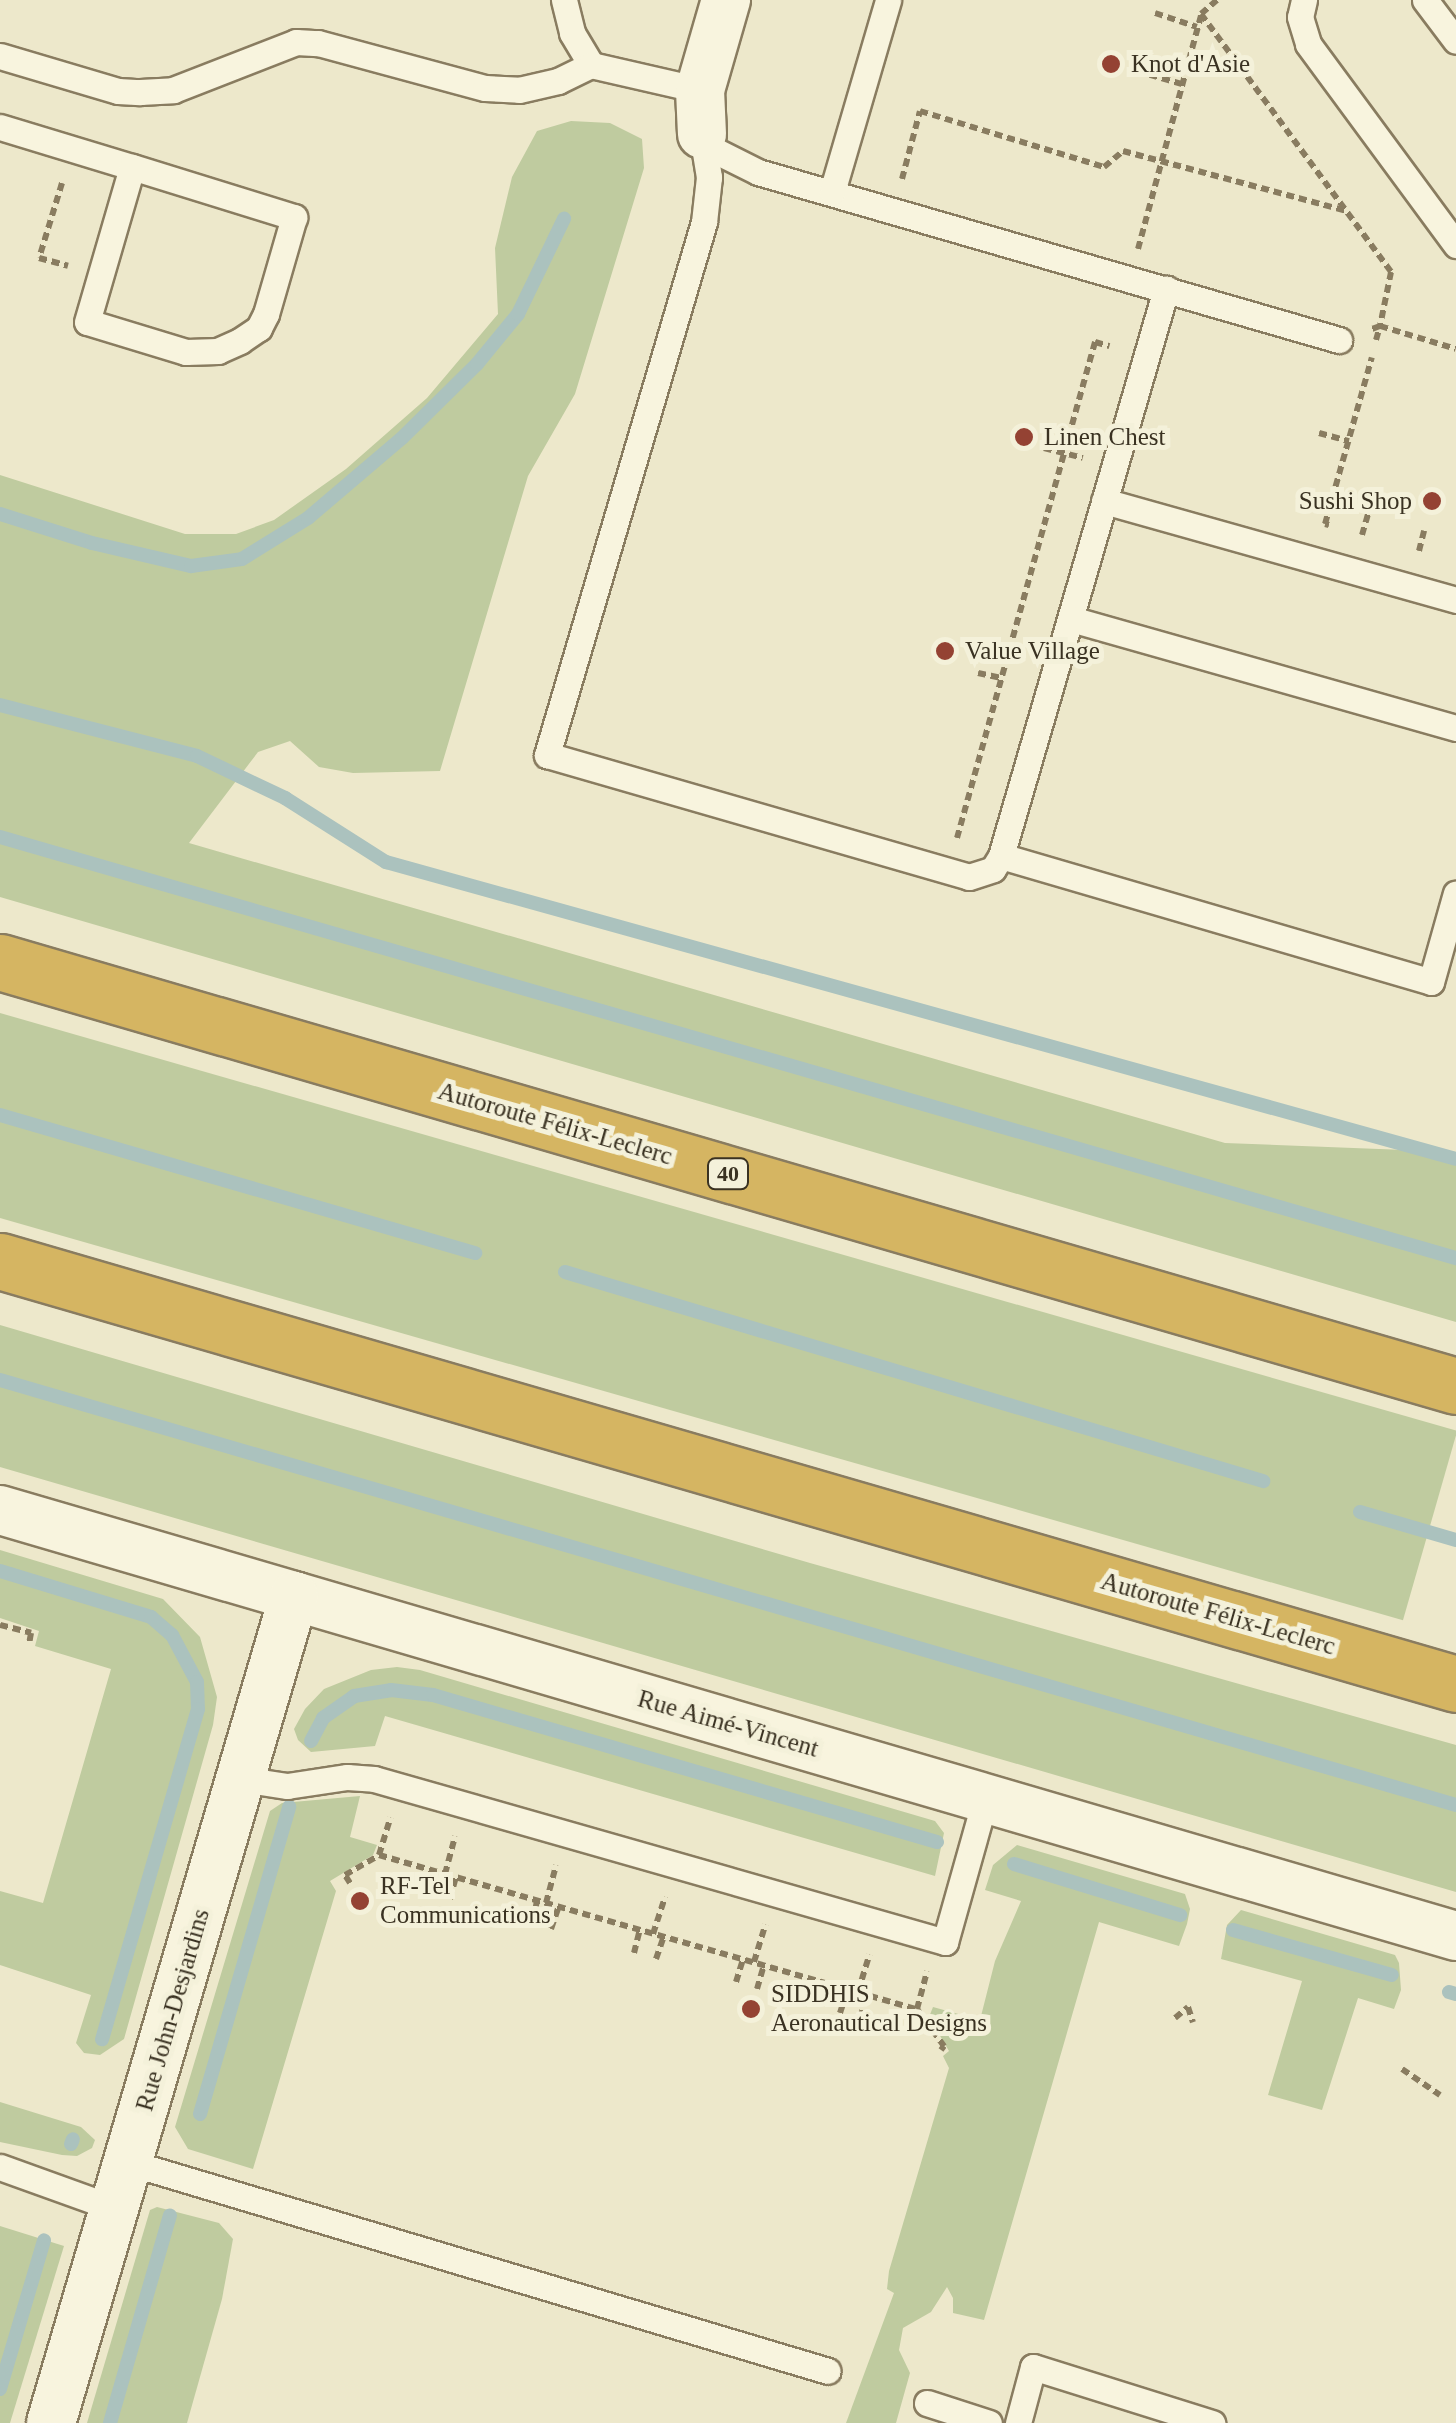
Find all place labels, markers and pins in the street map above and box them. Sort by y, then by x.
place label: Knot d'Asie [1131,49,1250,79]
marker: Knot d'Asie [1100,53,1122,75]
place label: Linen Chest [1044,422,1166,452]
marker: Linen Chest [1013,426,1035,448]
place label: Sushi Shop [1299,486,1412,516]
marker: Sushi Shop [1421,490,1443,512]
place label: Value Village [965,636,1100,666]
marker: Value Village [934,640,956,662]
place label: RF-Tel Communications [380,1872,551,1931]
marker: RF-Tel Communications [349,1890,371,1912]
place label: SIDDHIS Aeronautical Designs [771,1980,987,2039]
marker: SIDDHIS Aeronautical Designs [740,1998,762,2020]

